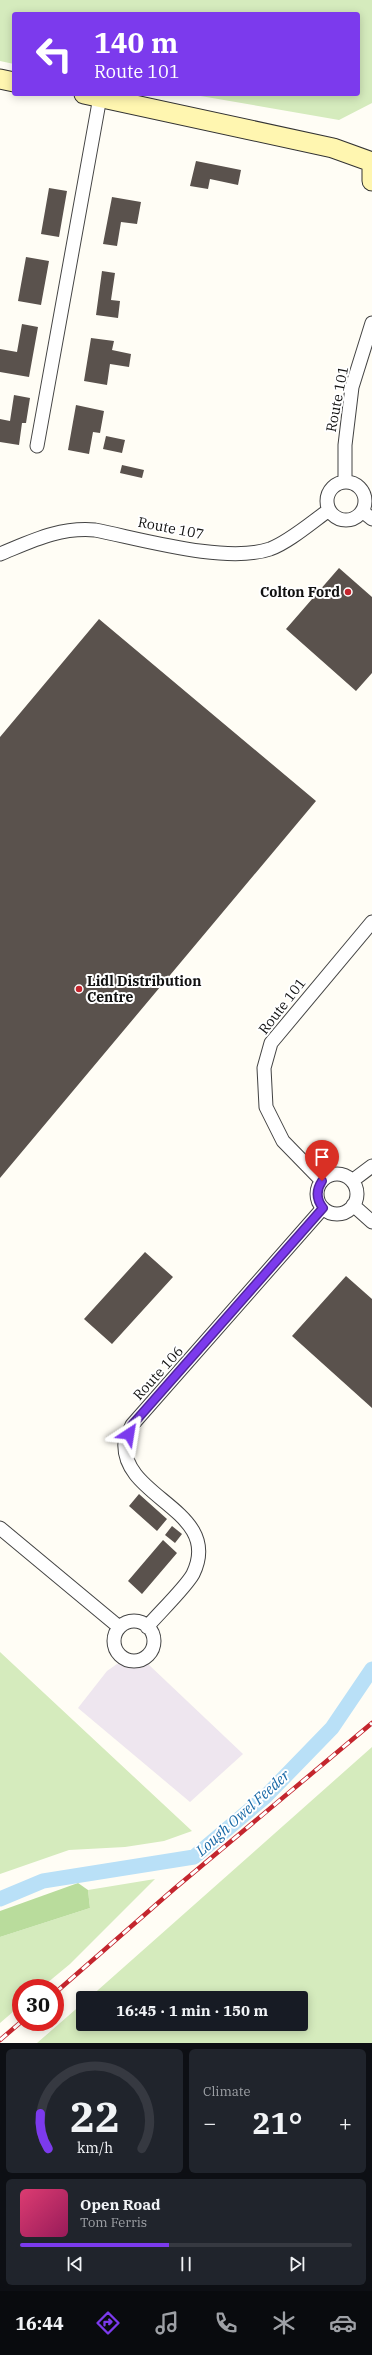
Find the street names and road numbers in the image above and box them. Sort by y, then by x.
street label: Route 101 [322,365,352,433]
street label: Route 107 [137,513,205,543]
street label: Route 101 [254,974,310,1038]
street label: Route 106 [129,1342,187,1404]

